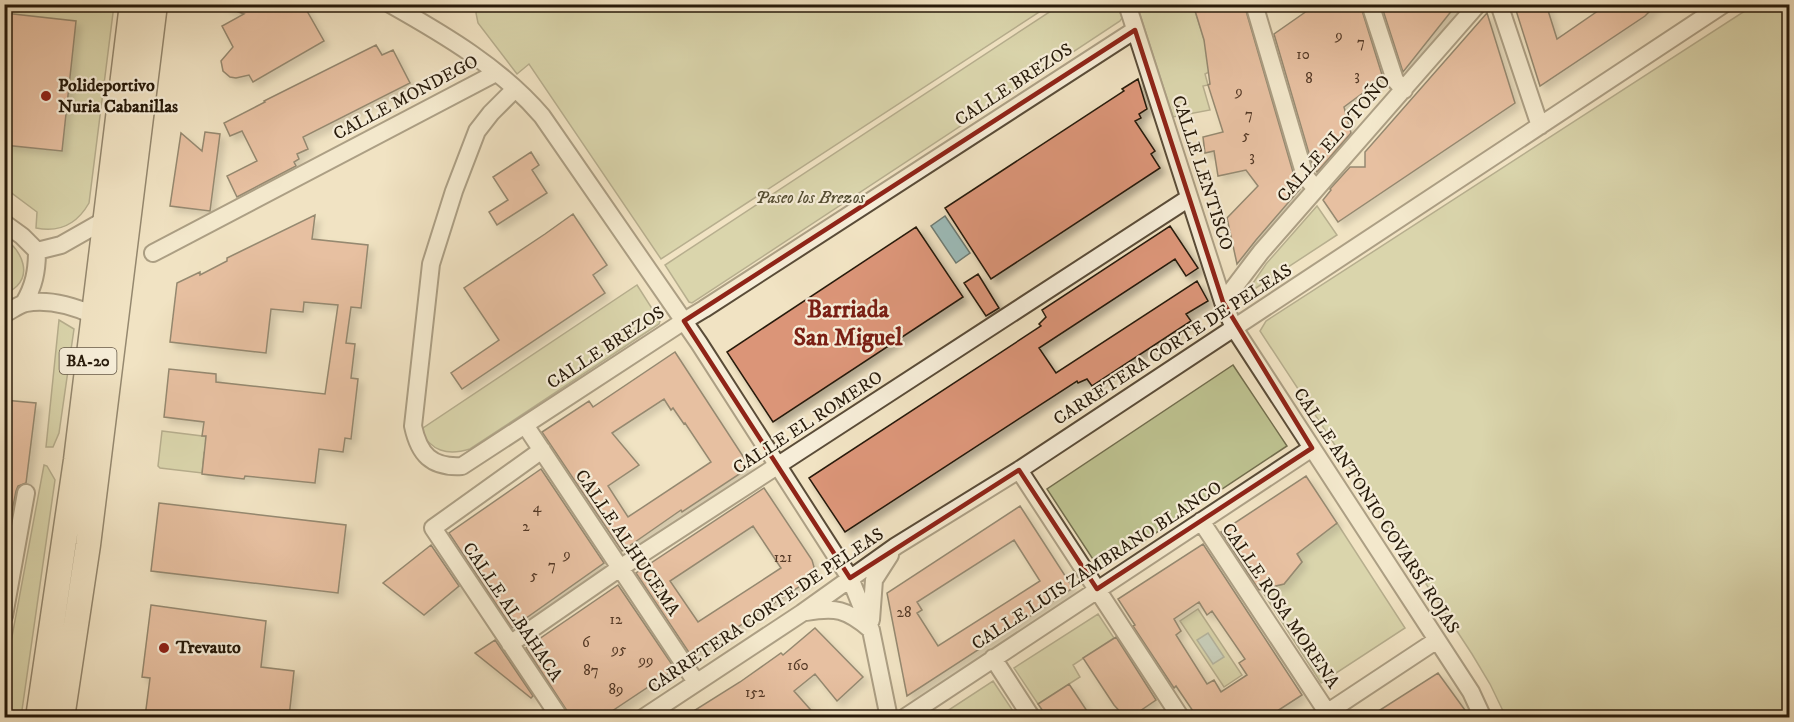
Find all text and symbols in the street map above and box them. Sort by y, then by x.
house number: 9 [1334,26,1343,45]
house number: 7 [1357,33,1365,52]
street label: CALLE BREZOS [951,39,1077,131]
house number: 10 [1296,45,1310,64]
street label: CALLE MONDEGO [330,51,482,145]
house number: 3 [1354,66,1360,85]
house number: 8 [1305,69,1313,88]
street label: CALLE EL OTOÑO [1272,70,1395,207]
place label: Polideportivo Nuria Cabanillas [58,75,178,118]
house number: 9 [1234,82,1243,101]
marker: Polideportivo Nuria Cabanillas [39,89,53,103]
street label: CALLE LENTISCO [1167,93,1237,253]
house number: 7 [1245,105,1253,124]
house number: 5 [1242,126,1250,145]
house number: 3 [1249,147,1255,166]
park label: Paseo los Brezos [755,187,865,209]
street label: CARRETERA CORTE DE PELEAS [1050,259,1296,431]
district label: Barriada San Miguel [793,295,903,353]
street label: CALLE BREZOS [543,302,669,394]
road number: BA-20 [60,348,116,374]
street label: CALLE EL ROMERO [729,366,887,480]
street label: CALLE ANTONIO COVARSÍ ROJAS [1288,383,1465,638]
street label: CALLE ALHUCEMA [570,466,684,621]
street label: CALLE LUIS ZAMBRANO BLANCO [968,477,1226,655]
house number: 4 [533,498,542,517]
house number: 2 [522,517,530,536]
street label: CALLE ROSA MORENA [1216,519,1344,693]
street label: CARRETERA CORTE DE PELEAS [644,524,888,698]
street label: CALLE ALBAHACA [457,538,567,686]
house number: 9 [562,545,571,564]
house number: 121 [774,548,792,567]
house number: 7 [548,556,556,575]
house number: 5 [530,566,538,585]
house number: 28 [897,603,911,622]
house number: 12 [610,610,623,629]
house number: 6 [582,633,591,652]
place label: Trevauto [175,637,241,659]
house number: 95 [611,640,627,659]
marker: Trevauto [157,641,171,655]
house number: 99 [638,651,653,670]
house number: 160 [787,656,809,675]
house number: 87 [583,661,599,680]
house number: 89 [609,680,624,699]
house number: 152 [745,683,766,702]

